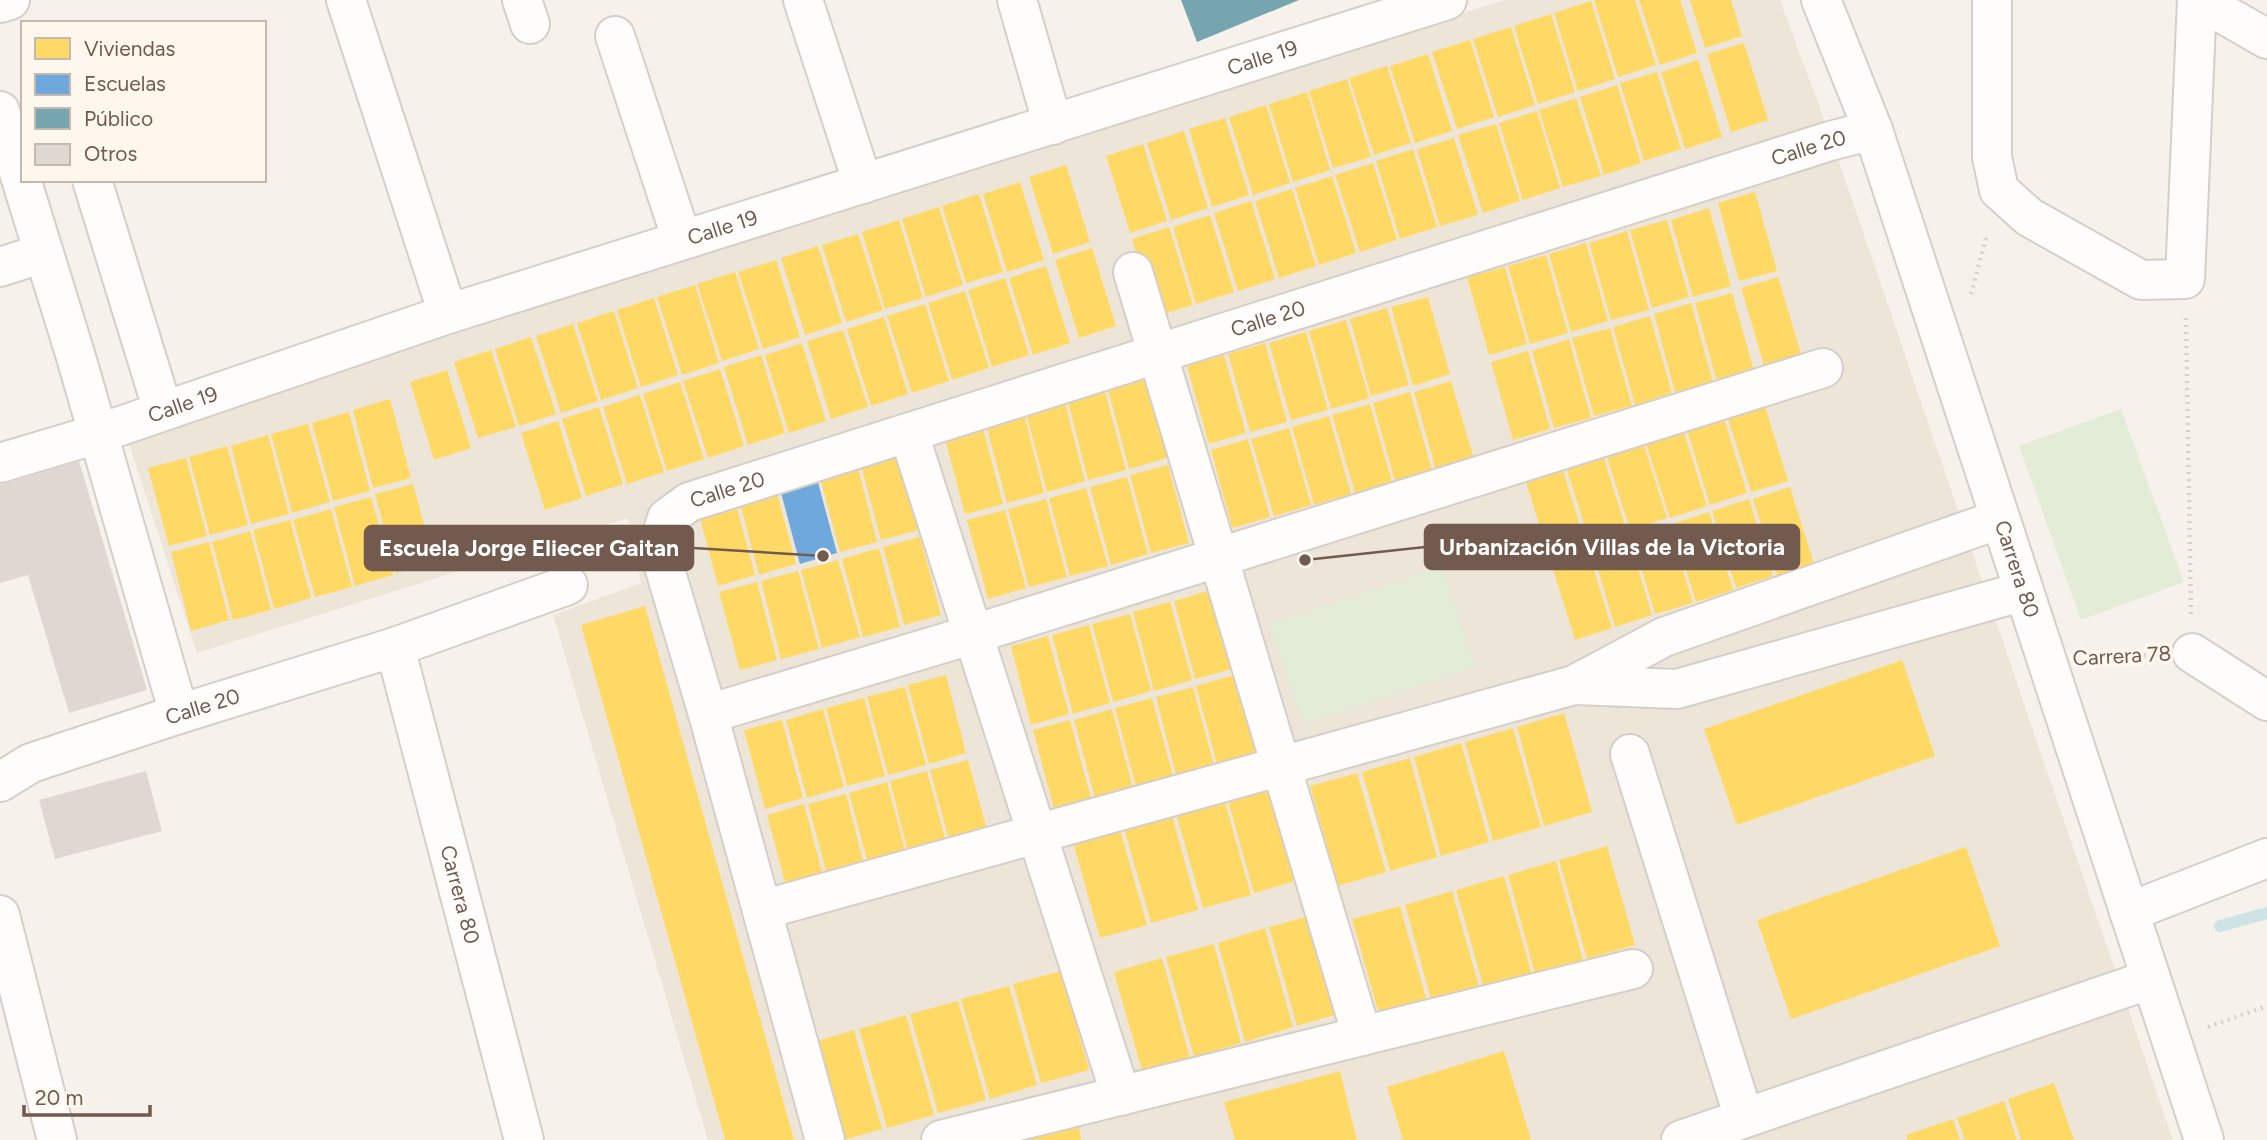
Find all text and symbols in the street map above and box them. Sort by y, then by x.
legend [21,21,266,182]
street label: Calle 19 [1224,35,1301,80]
text: Viviendas [84,36,175,61]
text: Escuelas [84,71,166,96]
text: Público [84,106,153,131]
street label: Calle 20 [1768,124,1849,171]
text: Otros [84,141,137,166]
street label: Calle 19 [684,204,761,250]
street label: Calle 20 [1227,295,1308,342]
street label: Calle 19 [144,381,221,428]
street label: Calle 20 [687,466,768,513]
street label: Carrera 80 [1990,517,2045,621]
callout: Urbanización Villas de la Victoria [1425,525,1799,569]
callout: Escuela Jorge Eliecer Gaitan [365,526,693,570]
text: Urbanización Villas de la Victoria [1439,533,1785,561]
text: Escuela Jorge Eliecer Gaitan [379,534,679,562]
street label: Carrera 78 [2072,640,2172,671]
street label: Calle 20 [162,683,243,730]
street label: Carrera 80 [435,843,485,947]
scale bar [24,1074,150,1118]
text: 20 m [35,1085,83,1110]

